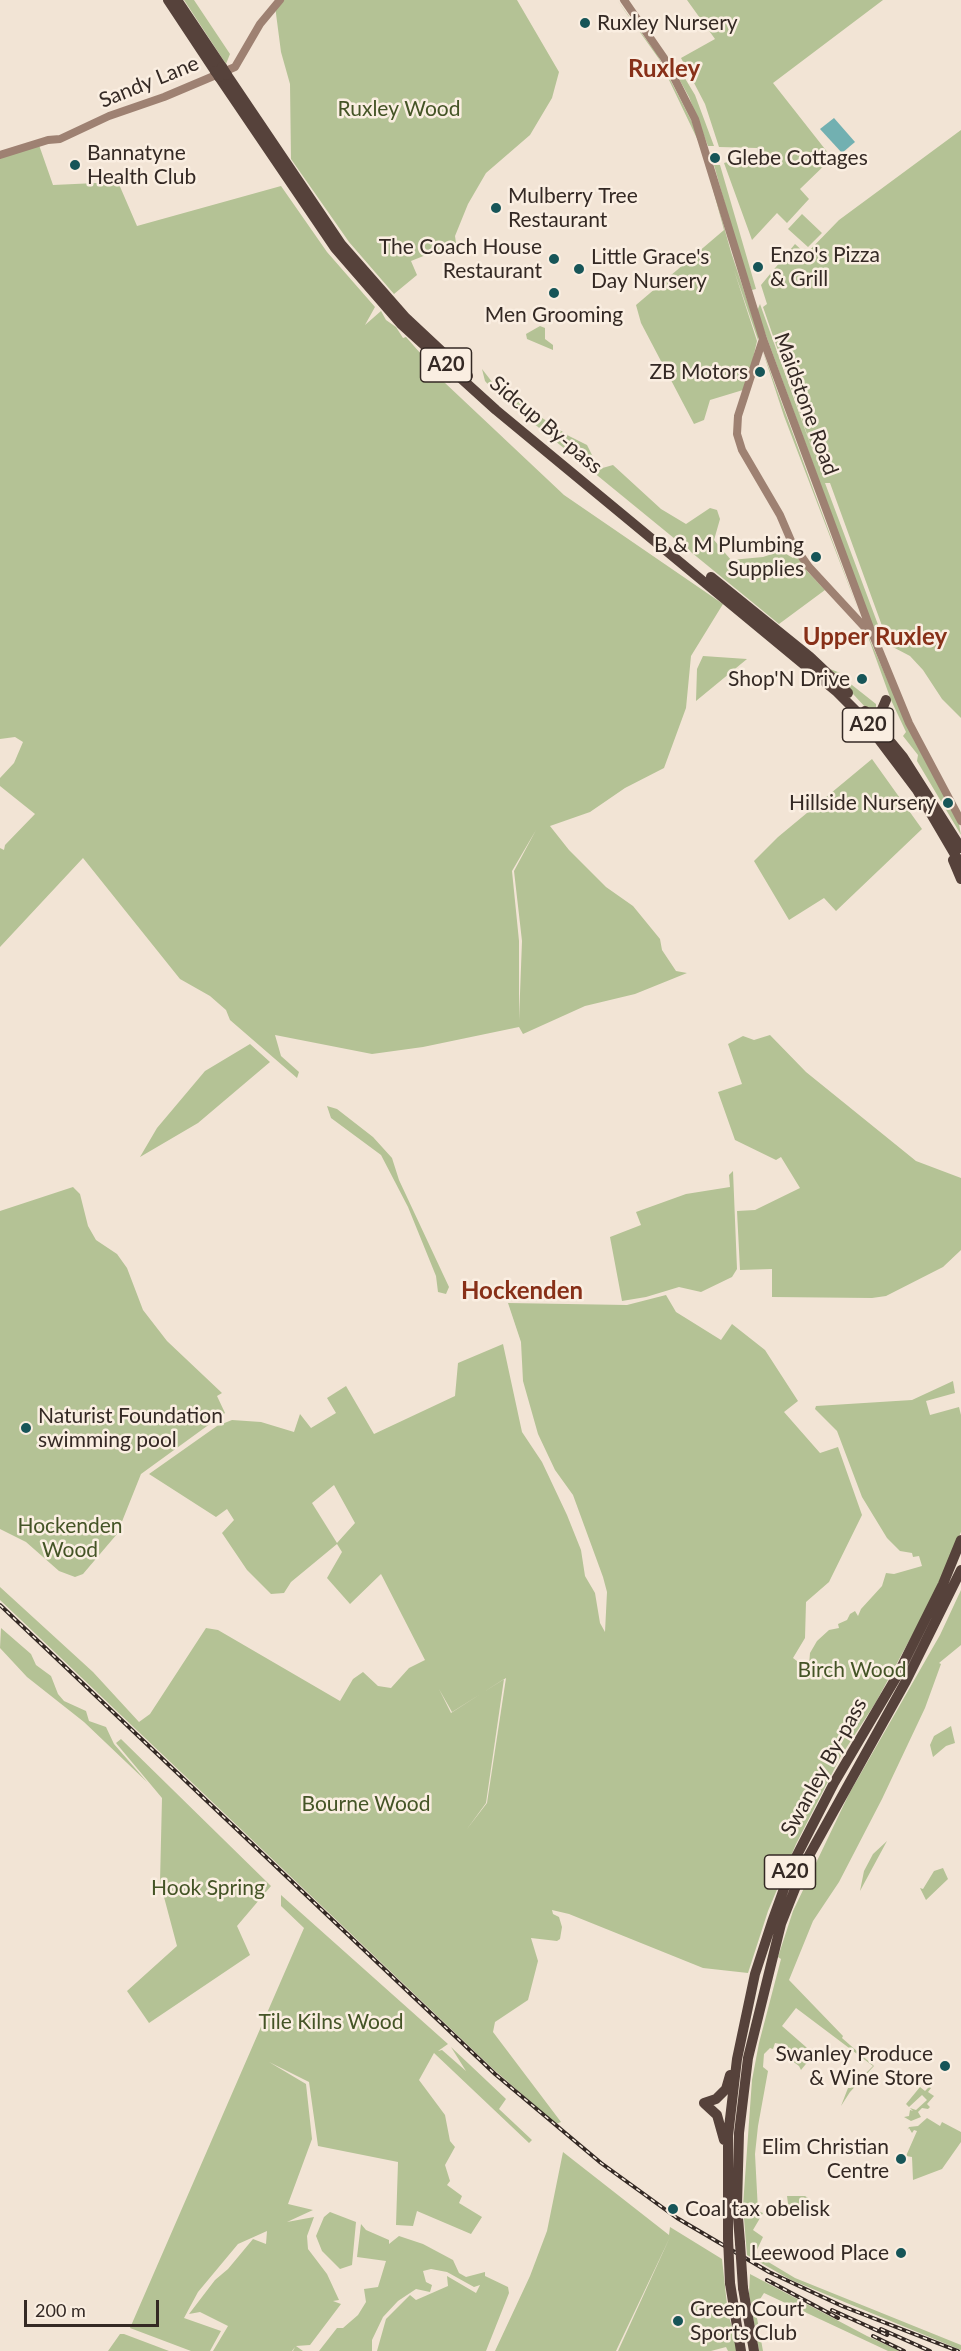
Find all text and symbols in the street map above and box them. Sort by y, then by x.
place label: Ruxley Nursery [597,10,738,36]
marker: Ruxley Nursery [578,16,592,30]
street label: Sandy Lane [95,51,203,113]
district label: Ruxley [628,55,700,83]
park label: Ruxley Wood [338,96,460,122]
place label: Bannatyne Health Club [87,140,196,190]
place label: Glebe Cottages [727,145,868,171]
marker: Glebe Cottages [708,151,722,165]
marker: Bannatyne Health Club [68,158,82,172]
place label: Mulberry Tree Restaurant [508,183,638,233]
marker: Mulberry Tree Restaurant [489,201,503,215]
place label: The Coach House Restaurant [379,234,542,284]
place label: Enzo's Pizza & Grill [770,242,880,292]
place label: Little Grace's Day Nursery [591,244,709,294]
marker: The Coach House Restaurant [547,252,561,266]
marker: Enzo's Pizza & Grill [751,260,765,274]
marker: Little Grace's Day Nursery [572,262,586,276]
marker: Men Grooming [547,286,561,300]
place label: Men Grooming [485,302,623,328]
street label: Maidstone Road [769,329,843,479]
road number: A20 [420,348,472,382]
place label: ZB Motors [649,359,748,385]
marker: ZB Motors [753,365,767,379]
street label: Sidcup By-pass [485,371,607,479]
place label: B & M Plumbing Supplies [654,532,804,582]
marker: B & M Plumbing Supplies [809,550,823,564]
district label: Upper Ruxley [803,623,947,651]
place label: Shop'N Drive [728,666,850,692]
marker: Shop'N Drive [855,672,869,686]
road number: A20 [842,708,894,742]
place label: Hillside Nursery [789,790,936,816]
marker: Hillside Nursery [941,796,955,810]
district label: Hockenden [461,1277,583,1305]
place label: Naturist Foundation swimming pool [38,1403,223,1453]
marker: Naturist Foundation swimming pool [19,1421,33,1435]
park label: Hockenden Wood [17,1513,123,1563]
park label: Birch Wood [798,1657,906,1683]
street label: Swanley By-pass [776,1694,872,1840]
park label: Bourne Wood [302,1791,430,1817]
road number: A20 [764,1855,816,1889]
park label: Hook Spring [151,1875,265,1901]
park label: Tile Kilns Wood [258,2009,404,2035]
place label: Swanley Produce & Wine Store [776,2041,933,2091]
marker: Swanley Produce & Wine Store [938,2059,952,2073]
place label: Elim Christian Centre [762,2134,889,2184]
marker: Elim Christian Centre [894,2152,908,2166]
place label: Coal tax obelisk [685,2196,830,2222]
marker: Coal tax obelisk [666,2202,680,2216]
place label: Leewood Place [751,2240,889,2266]
marker: Leewood Place [894,2246,908,2260]
scale bar [27,2288,162,2326]
place label: Green Court Sports Club [690,2296,804,2346]
text: 200 m [35,2299,86,2321]
marker: Green Court Sports Club [671,2314,685,2328]

